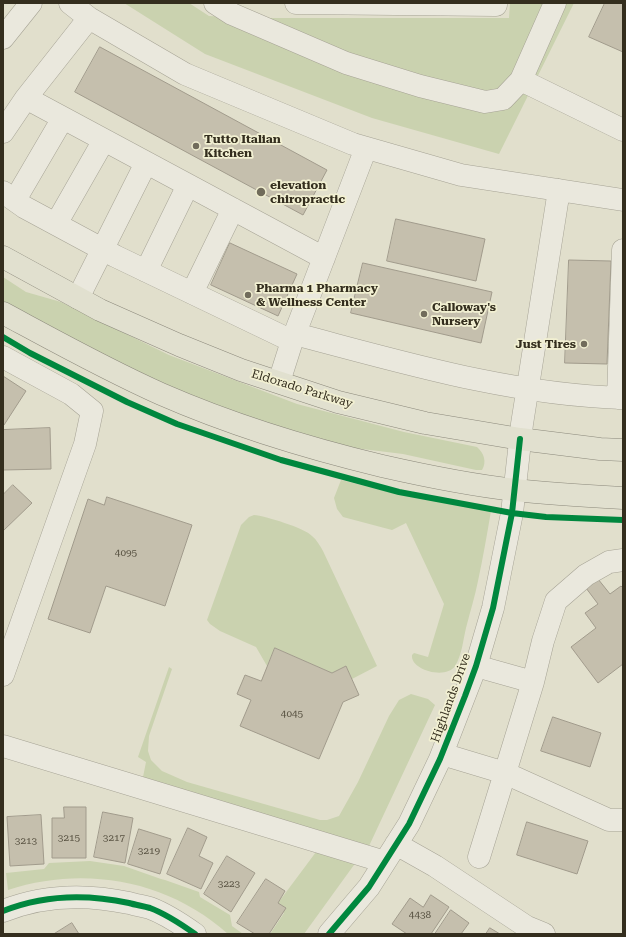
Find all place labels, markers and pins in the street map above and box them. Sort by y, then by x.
place label: Tutto Italian Kitchen [204,132,281,160]
marker: Tutto Italian Kitchen [191,141,201,151]
place label: elevation chiropractic [270,178,345,206]
marker: elevation chiropractic [255,186,267,198]
place label: Pharma 1 Pharmacy & Wellness Center [256,281,378,309]
marker: Pharma 1 Pharmacy & Wellness Center [243,290,253,300]
place label: Calloway's Nursery [432,300,496,328]
marker: Calloway's Nursery [419,309,429,319]
place label: Just Tires [516,337,576,351]
marker: Just Tires [579,339,589,349]

